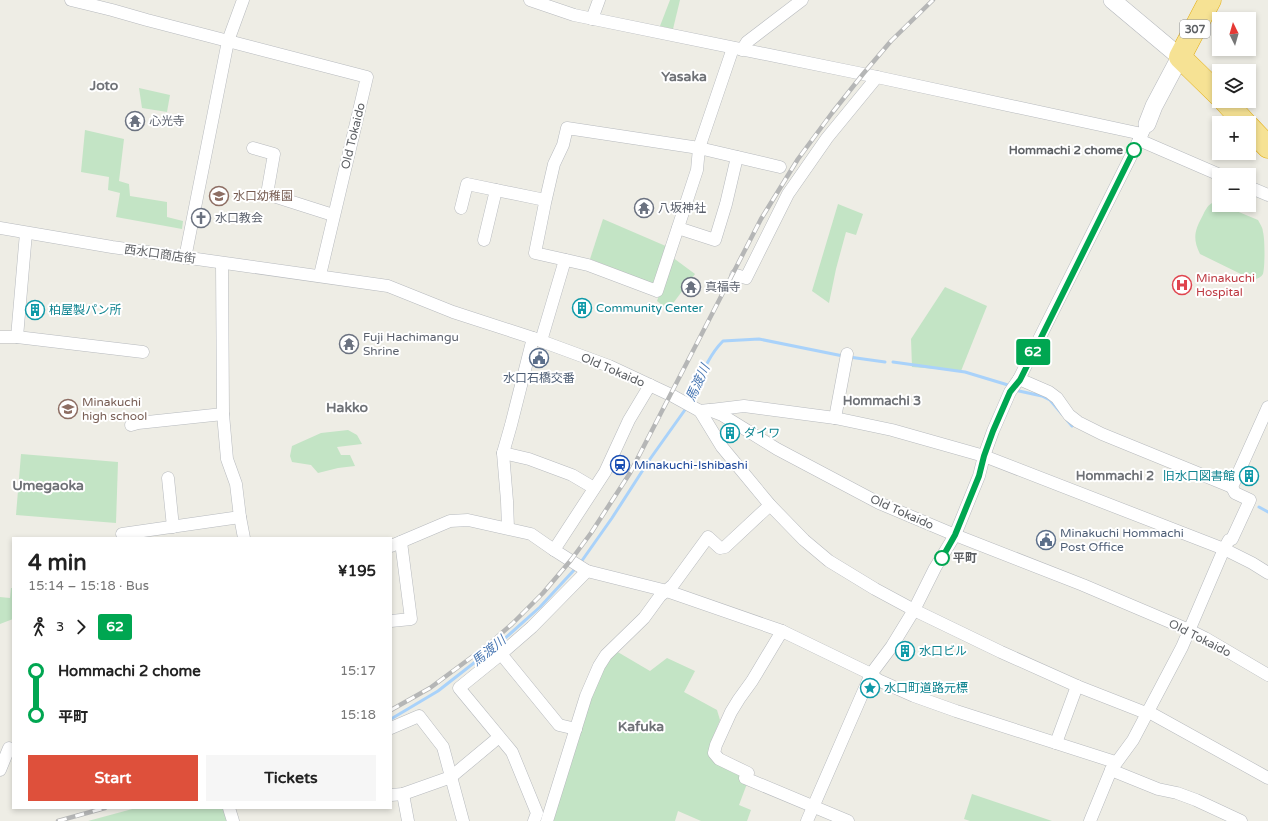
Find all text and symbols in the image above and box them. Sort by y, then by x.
north arrow [1212,12,1256,56]
map controls [1212,12,1256,212]
road number: 307 [1180,20,1210,38]
button: layers [1212,64,1256,108]
district label: Yasaka [661,68,707,85]
district label: Joto [89,77,119,94]
street label: Old Tokaido [338,101,368,171]
temple icon: 心光寺 [124,110,146,132]
place label: 心光寺 [149,114,185,128]
button: + [1212,116,1256,160]
marker: Hommachi 2 chome [1126,142,1142,158]
place label: Hommachi 2 chome [1009,143,1123,157]
button: − [1212,168,1256,212]
school or university icon: 水口幼稚園 [208,185,230,207]
place label: 水口幼稚園 [233,189,293,203]
temple icon: 八坂神社 [633,197,655,219]
place label: 八坂神社 [658,201,706,215]
church icon: 水口教会 [190,207,212,229]
place label: 水口教会 [215,211,263,225]
street label: 西水口商店街 [123,242,197,266]
place label: Minakuchi Hospital [1196,271,1255,299]
hospital icon: Minakuchi Hospital [1171,274,1193,296]
temple icon: 真福寺 [680,276,702,298]
place label: 真福寺 [705,280,741,294]
building icon: Community Center [571,297,593,319]
building icon: 柏屋製パン所 [24,299,46,321]
place label: Community Center [596,301,704,315]
place label: 柏屋製パン所 [49,303,122,317]
place label: Fuji Hachimangu Shrine [363,330,459,358]
temple icon: Fuji Hachimangu Shrine [338,333,360,355]
line badge: 62 [1015,339,1051,365]
text: 62 [1024,343,1042,360]
public building icon: 水口石橋交番 [528,347,550,369]
street label: Old Tokaido [579,350,647,390]
water label: 馬渡川 [683,360,714,404]
place label: 水口石橋交番 [503,371,575,385]
district label: Hommachi 3 [843,393,921,409]
place label: Minakuchi high school [82,395,147,423]
school or university icon: Minakuchi high school [57,398,79,420]
district label: Hakko [326,399,369,416]
building icon: ダイワ [719,422,741,444]
place label: ダイワ [744,426,780,440]
station icon: Minakuchi-Ishibashi [609,454,631,476]
place label: Minakuchi-Ishibashi [634,458,748,472]
building icon: 旧水口図書館 [1238,465,1260,487]
district label: Hommachi 2 [1076,468,1154,484]
place label: 旧水口図書館 [1163,469,1235,483]
district label: Umegaoka [12,477,84,494]
street label: Old Tokaido [868,492,936,532]
place label: Minakuchi Hommachi Post Office [1060,526,1184,554]
public building icon: Minakuchi Hommachi Post Office [1035,529,1057,551]
text: 4 min [28,550,87,576]
marker: 平町 [934,550,950,566]
place label: 平町 [953,551,977,565]
text: ¥195 [338,562,376,580]
text: 15:14 – 15:18 · Bus [28,578,149,594]
icon: walk [28,616,50,638]
icon: forward [70,616,92,638]
street label: Old Tokaido [1166,616,1234,660]
text: 62 [106,618,124,635]
text: 3 [56,619,64,635]
water label: 馬渡川 [469,631,511,669]
building icon: 水口ビル [894,640,916,662]
place label: 水口ビル [919,644,967,658]
text: Hommachi 2 chome [58,662,201,680]
text: 15:17 [340,663,376,679]
place icon: 水口町道路元標 [859,677,881,699]
place label: 水口町道路元標 [884,681,968,695]
text: 15:18 [340,707,376,723]
text: 平町 [58,708,88,726]
district label: Kafuka [618,718,664,735]
button: Start [28,755,198,801]
button: Tickets [206,755,376,801]

